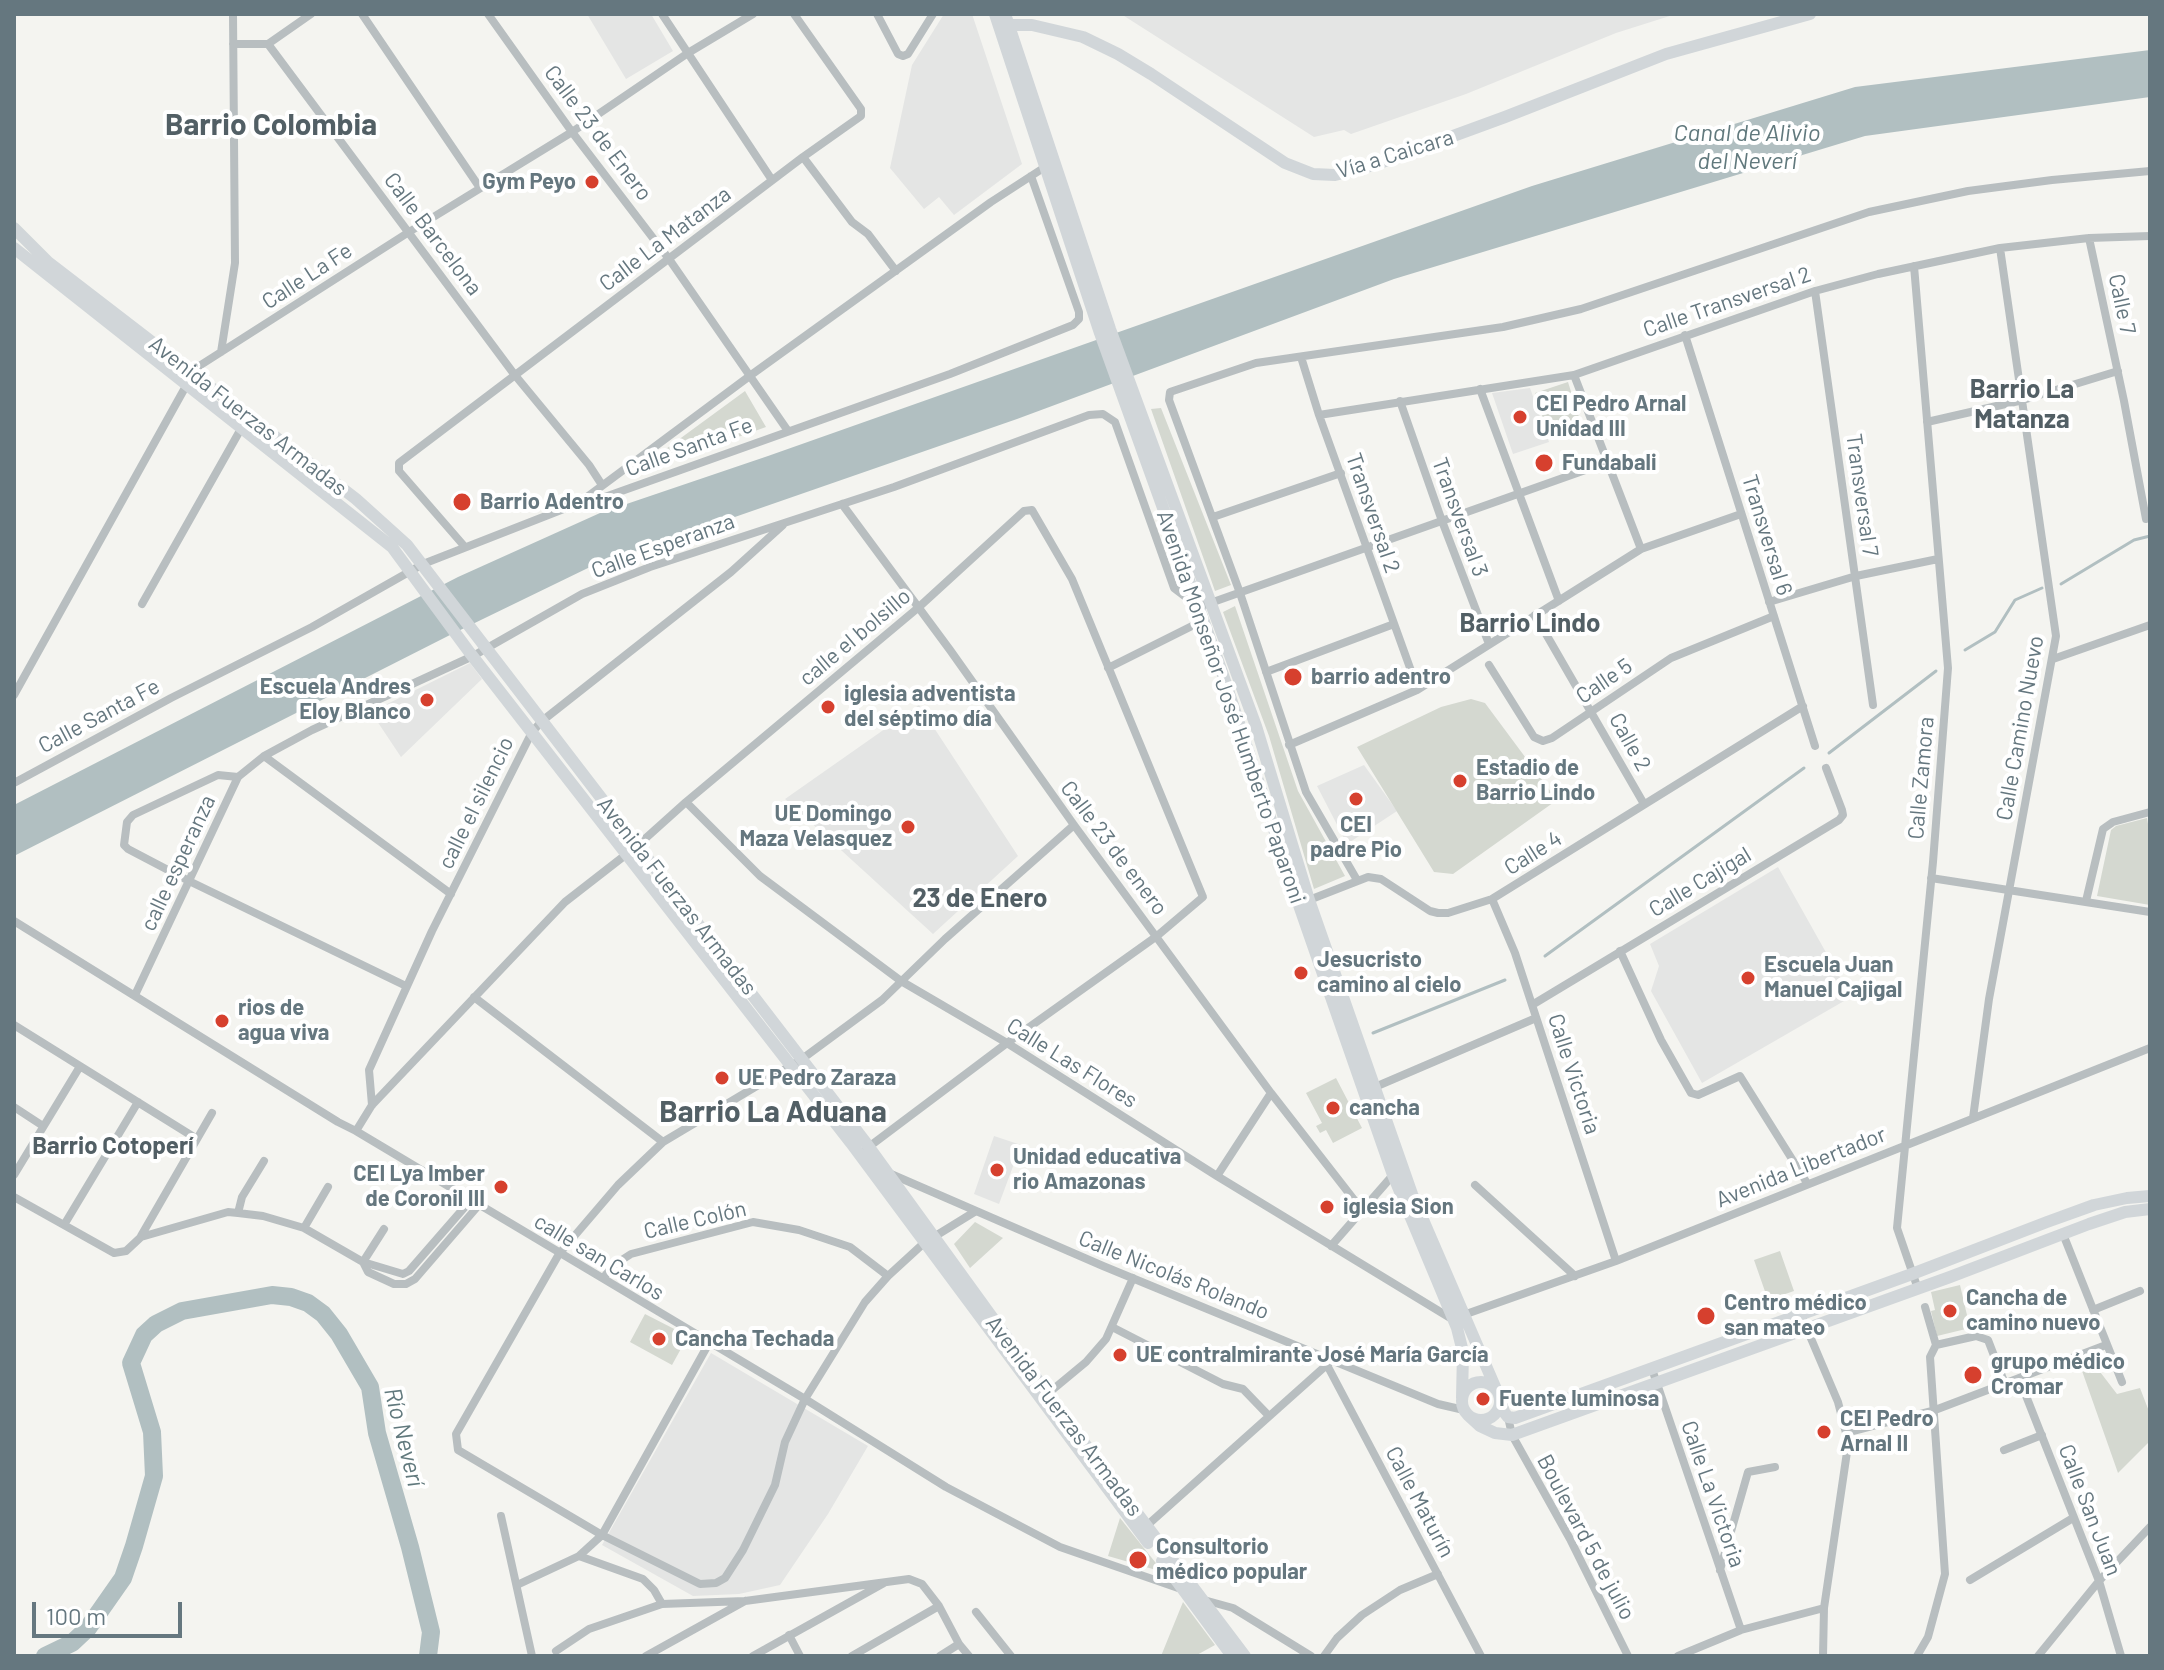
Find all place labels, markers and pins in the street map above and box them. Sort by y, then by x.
place label: Gym Peyo [482,169,576,195]
marker: Gym Peyo [583,173,601,191]
place label: CEI Pedro Arnal Unidad III [1536,391,1686,442]
marker: CEI Pedro Arnal Unidad III [1511,408,1529,426]
place label: Fundabali [1562,450,1657,476]
marker: Fundabali [1533,452,1555,474]
place label: Barrio Adentro [480,489,624,515]
marker: Barrio Adentro [451,491,473,513]
place label: barrio adentro [1311,664,1451,690]
marker: barrio adentro [1282,666,1304,688]
place label: Escuela Andres Eloy Blanco [260,674,411,726]
place label: iglesia adventista del séptimo día [844,681,1016,732]
marker: Escuela Andres Eloy Blanco [418,691,436,709]
marker: iglesia adventista del séptimo día [819,698,837,716]
place label: Estadio de Barrio Lindo [1476,755,1595,806]
marker: Estadio de Barrio Lindo [1451,772,1469,790]
marker: CEI padre Pio [1347,790,1365,808]
place label: UE Domingo Maza Velasquez [740,801,892,852]
place label: CEI padre Pio [1310,812,1402,864]
marker: UE Domingo Maza Velasquez [899,818,917,836]
place label: Jesucristo camino al cielo [1317,947,1461,998]
place label: Escuela Juan Manuel Cajigal [1764,952,1902,1004]
marker: Jesucristo camino al cielo [1292,964,1310,982]
marker: Escuela Juan Manuel Cajigal [1739,969,1757,987]
place label: rios de agua viva [238,995,329,1046]
marker: rios de agua viva [213,1012,231,1030]
place label: UE Pedro Zaraza [738,1065,896,1091]
marker: UE Pedro Zaraza [713,1069,731,1087]
place label: cancha [1349,1095,1420,1121]
marker: cancha [1324,1099,1342,1117]
place label: Unidad educativa rio Amazonas [1013,1144,1181,1196]
place label: CEI Lya Imber de Coronil III [353,1161,485,1212]
marker: Unidad educativa rio Amazonas [988,1161,1006,1179]
marker: CEI Lya Imber de Coronil III [492,1178,510,1196]
place label: iglesia Sion [1343,1194,1454,1220]
marker: iglesia Sion [1318,1198,1336,1216]
place label: Cancha de camino nuevo [1966,1285,2100,1336]
place label: Centro médico san mateo [1724,1290,1867,1342]
marker: Cancha de camino nuevo [1941,1302,1959,1320]
marker: Centro médico san mateo [1695,1305,1717,1327]
place label: Cancha Techada [675,1326,834,1352]
marker: Cancha Techada [650,1330,668,1348]
place label: UE contralmirante José María García [1136,1342,1489,1368]
marker: UE contralmirante José María García [1111,1346,1129,1364]
place label: grupo médico Cromar [1991,1349,2125,1400]
marker: grupo médico Cromar [1962,1364,1984,1386]
place label: Fuente luminosa [1499,1386,1659,1412]
marker: Fuente luminosa [1474,1390,1492,1408]
place label: CEI Pedro Arnal II [1840,1406,1934,1458]
marker: CEI Pedro Arnal II [1815,1423,1833,1441]
place label: Consultorio médico popular [1156,1534,1307,1586]
marker: Consultorio médico popular [1127,1549,1149,1571]

